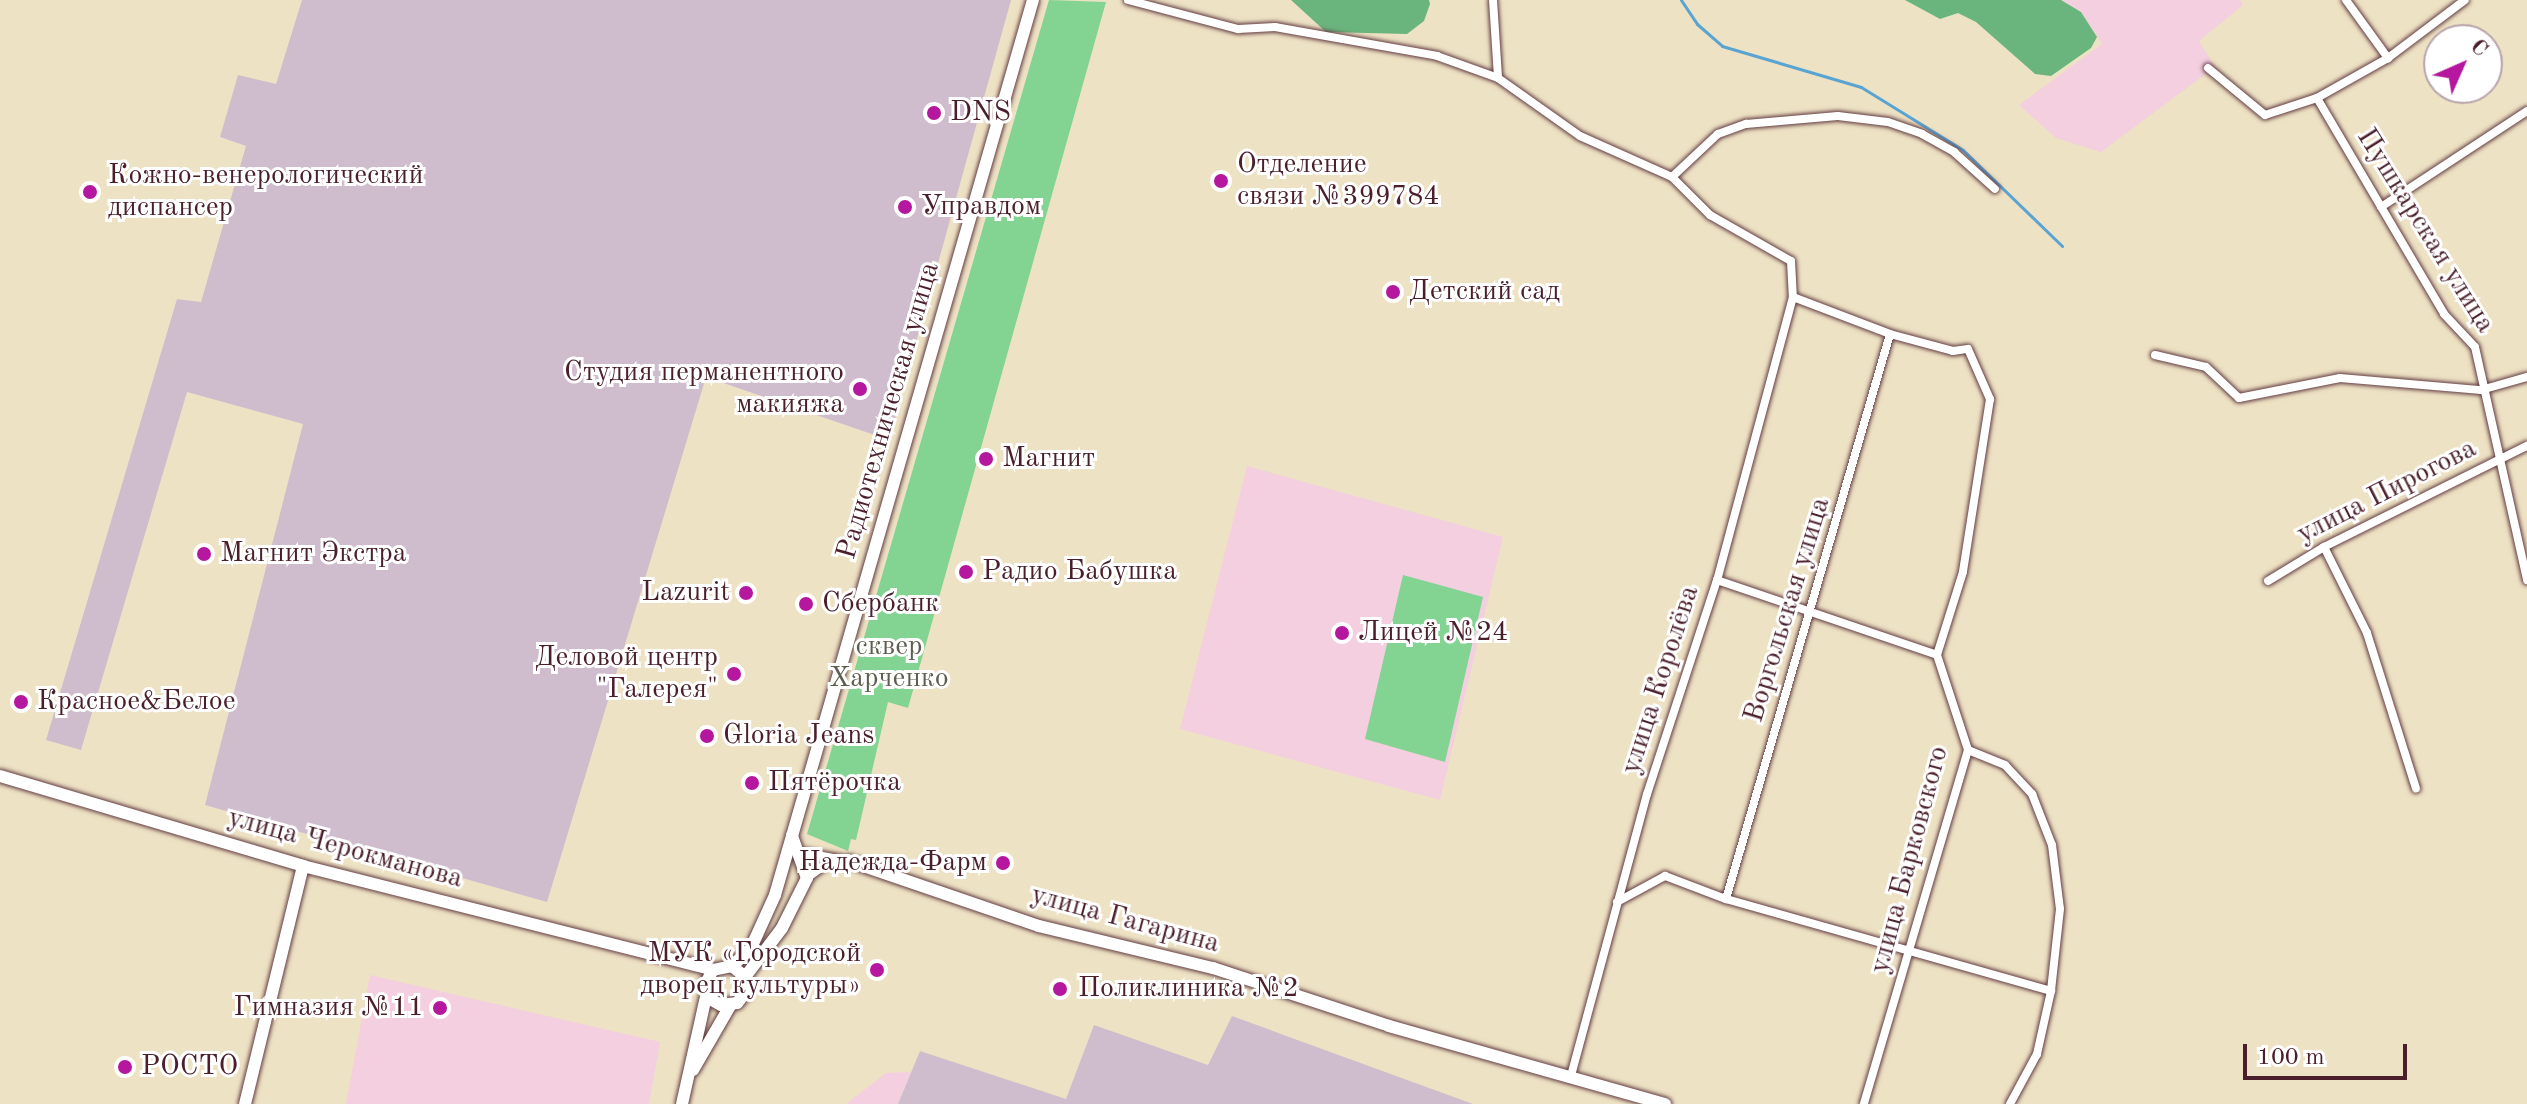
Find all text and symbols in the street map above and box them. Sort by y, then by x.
north arrow [2423,24,2503,104]
text: С [2466,36,2491,61]
place label: DNS [950,96,1011,130]
marker: DNS [925,104,943,122]
street label: Пушкарская улица [2349,123,2501,339]
place label: Отделение связи №399784 [1237,148,1440,214]
place label: Кожно-венерологический диспансер [108,159,423,225]
marker: Отделение связи №399784 [1212,172,1230,190]
marker: Кожно-венерологический диспансер [79,181,101,203]
place label: Управдом [921,190,1041,224]
marker: Управдом [896,198,914,216]
street label: Радиотехническая улица [830,259,948,563]
place label: Детский сад [1409,275,1560,309]
marker: Детский сад [1384,283,1402,301]
place label: Студия перманентного макияжа [564,356,844,422]
marker: Студия перманентного макияжа [851,380,869,398]
street label: улица Пирогова [2292,432,2482,552]
place label: Магнит [1002,442,1095,476]
marker: Магнит [977,450,995,468]
street label: Воргольская улица [1738,493,1838,727]
place label: Магнит Экстра [220,537,407,571]
marker: Магнит Экстра [195,545,213,563]
place label: Радио Бабушка [982,555,1177,589]
marker: Радио Бабушка [957,563,975,581]
place label: Lazurit [641,576,730,610]
street label: улица Королёва [1615,581,1707,779]
marker: Lazurit [737,584,755,602]
place label: Сбербанк [822,587,939,621]
marker: Сбербанк [797,595,815,613]
place label: Лицей №24 [1358,616,1508,650]
marker: Лицей №24 [1333,624,1351,642]
park label: сквер Харченко [829,630,949,696]
place label: Деловой центр "Галерея" [535,641,718,707]
marker: Деловой центр "Галерея" [725,665,743,683]
place label: Красное&Белое [37,685,236,719]
marker: Красное&Белое [12,693,30,711]
place label: Gloria Jeans [723,719,874,753]
marker: Gloria Jeans [698,727,716,745]
street label: улица Барковского [1864,743,1956,977]
place label: Пятёрочка [768,766,901,800]
marker: Пятёрочка [743,774,761,792]
street label: улица Черокманова [224,801,466,897]
place label: Надежда-Фарм [799,846,987,880]
marker: Надежда-Фарм [994,854,1012,872]
street label: улица Гагарина [1027,879,1223,961]
place label: МУК «Городской дворец культуры» [640,937,861,1003]
marker: МУК «Городской дворец культуры» [868,961,886,979]
place label: Поликлиника №2 [1078,972,1299,1006]
marker: Поликлиника №2 [1049,978,1071,1000]
place label: Гимназия №11 [233,991,424,1025]
marker: Гимназия №11 [431,999,449,1017]
scale bar [2247,1028,2411,1078]
text: 100 m [2257,1046,2325,1070]
place label: РОСТО [141,1050,238,1084]
marker: РОСТО [116,1058,134,1076]

